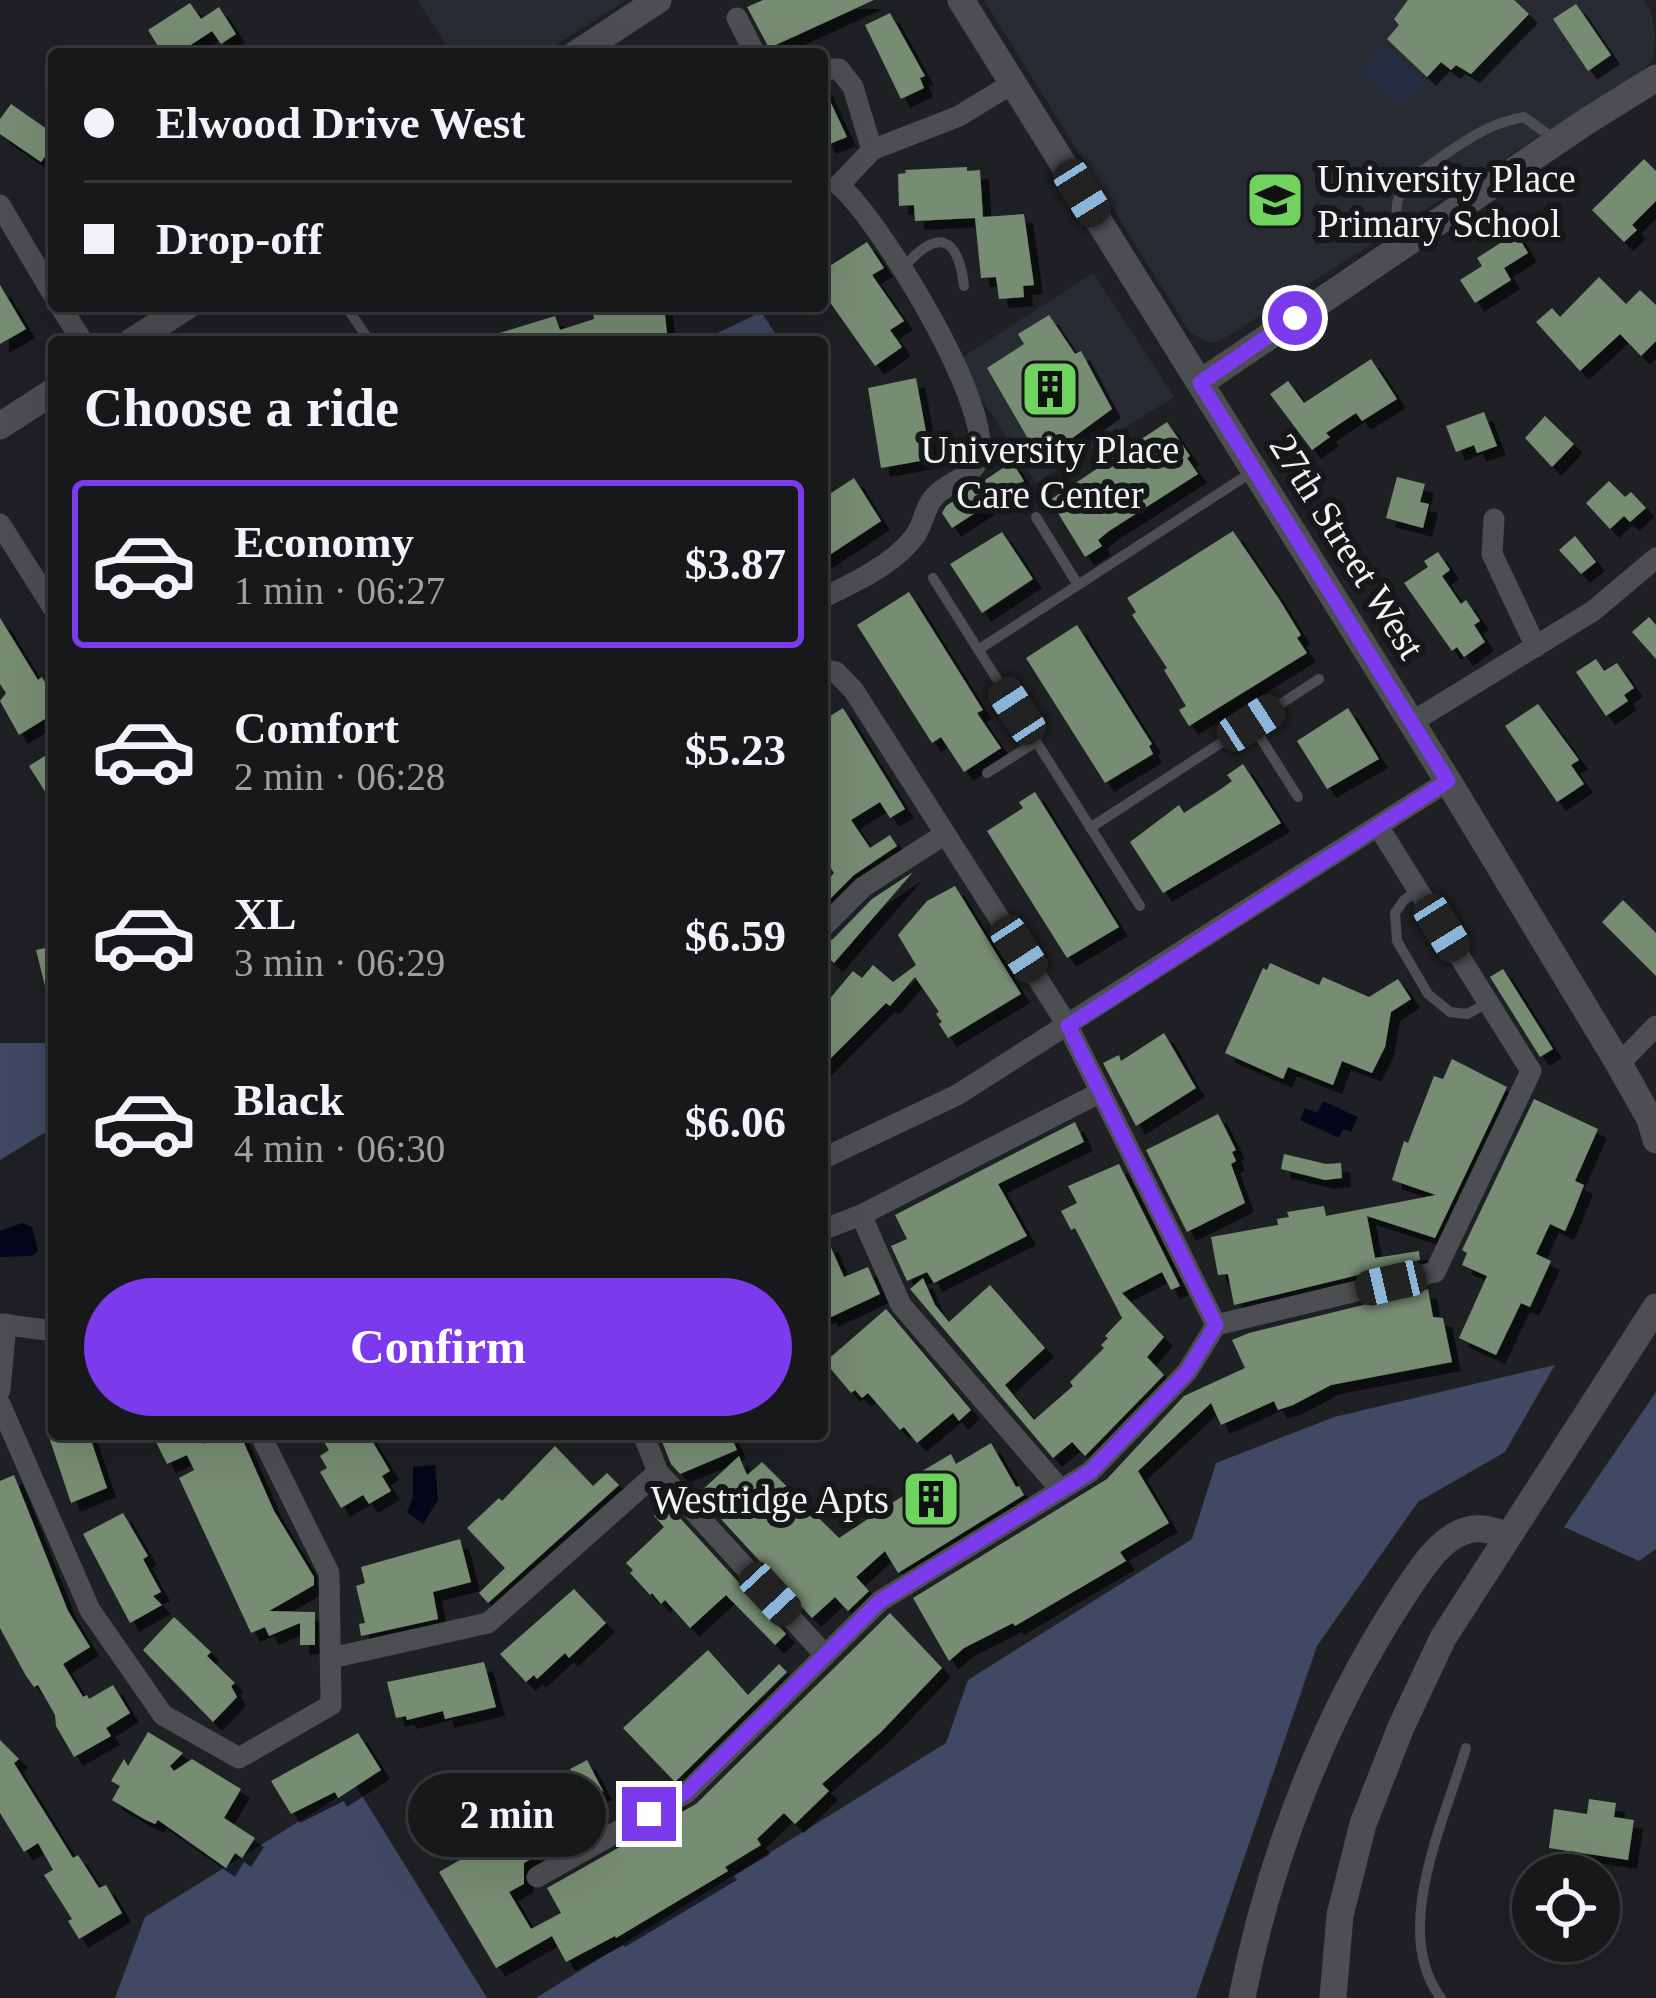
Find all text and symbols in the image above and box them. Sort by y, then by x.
text: Elwood Drive West [156,98,525,148]
car [1048,153,1116,233]
place label: University Place Primary School [1317,157,1576,246]
school or university icon: University Place Primary School [1244,169,1306,231]
text: Drop-off [156,214,323,264]
route start [1268,291,1322,345]
building icon: University Place Care Center [1019,358,1081,420]
text: Choose a ride [84,378,399,438]
street label: 27th Street West [1261,426,1434,666]
place label: University Place Care Center [921,428,1179,516]
icon: car [90,510,198,618]
text: Economy [234,517,414,567]
text: $3.87 [685,539,786,589]
text: 1 min · 06:27 [234,569,445,612]
car [982,671,1052,751]
car [1211,688,1291,758]
icon: car [90,696,198,804]
text: Comfort [234,703,399,753]
text: $5.23 [685,725,786,775]
text: 2 min · 06:28 [234,755,445,798]
icon: car [90,882,198,990]
car [1408,888,1476,968]
text: XL [234,889,297,939]
car [984,909,1054,989]
text: $6.59 [685,911,786,961]
text: 3 min · 06:29 [234,941,445,984]
icon: car [90,1068,198,1176]
text: Black [234,1075,344,1125]
text: $6.06 [685,1097,786,1147]
text: 4 min · 06:30 [234,1127,445,1170]
car [1352,1257,1430,1309]
button: Confirm [84,1278,792,1416]
building icon: Westridge Apts [900,1468,962,1530]
place label: Westridge Apts [651,1478,889,1522]
car [732,1555,808,1633]
callout: 2 min [409,1772,607,1856]
route end [622,1787,676,1841]
text: 2 min [460,1793,554,1836]
map controls [1512,1854,1620,1962]
button: locate [1512,1854,1620,1962]

